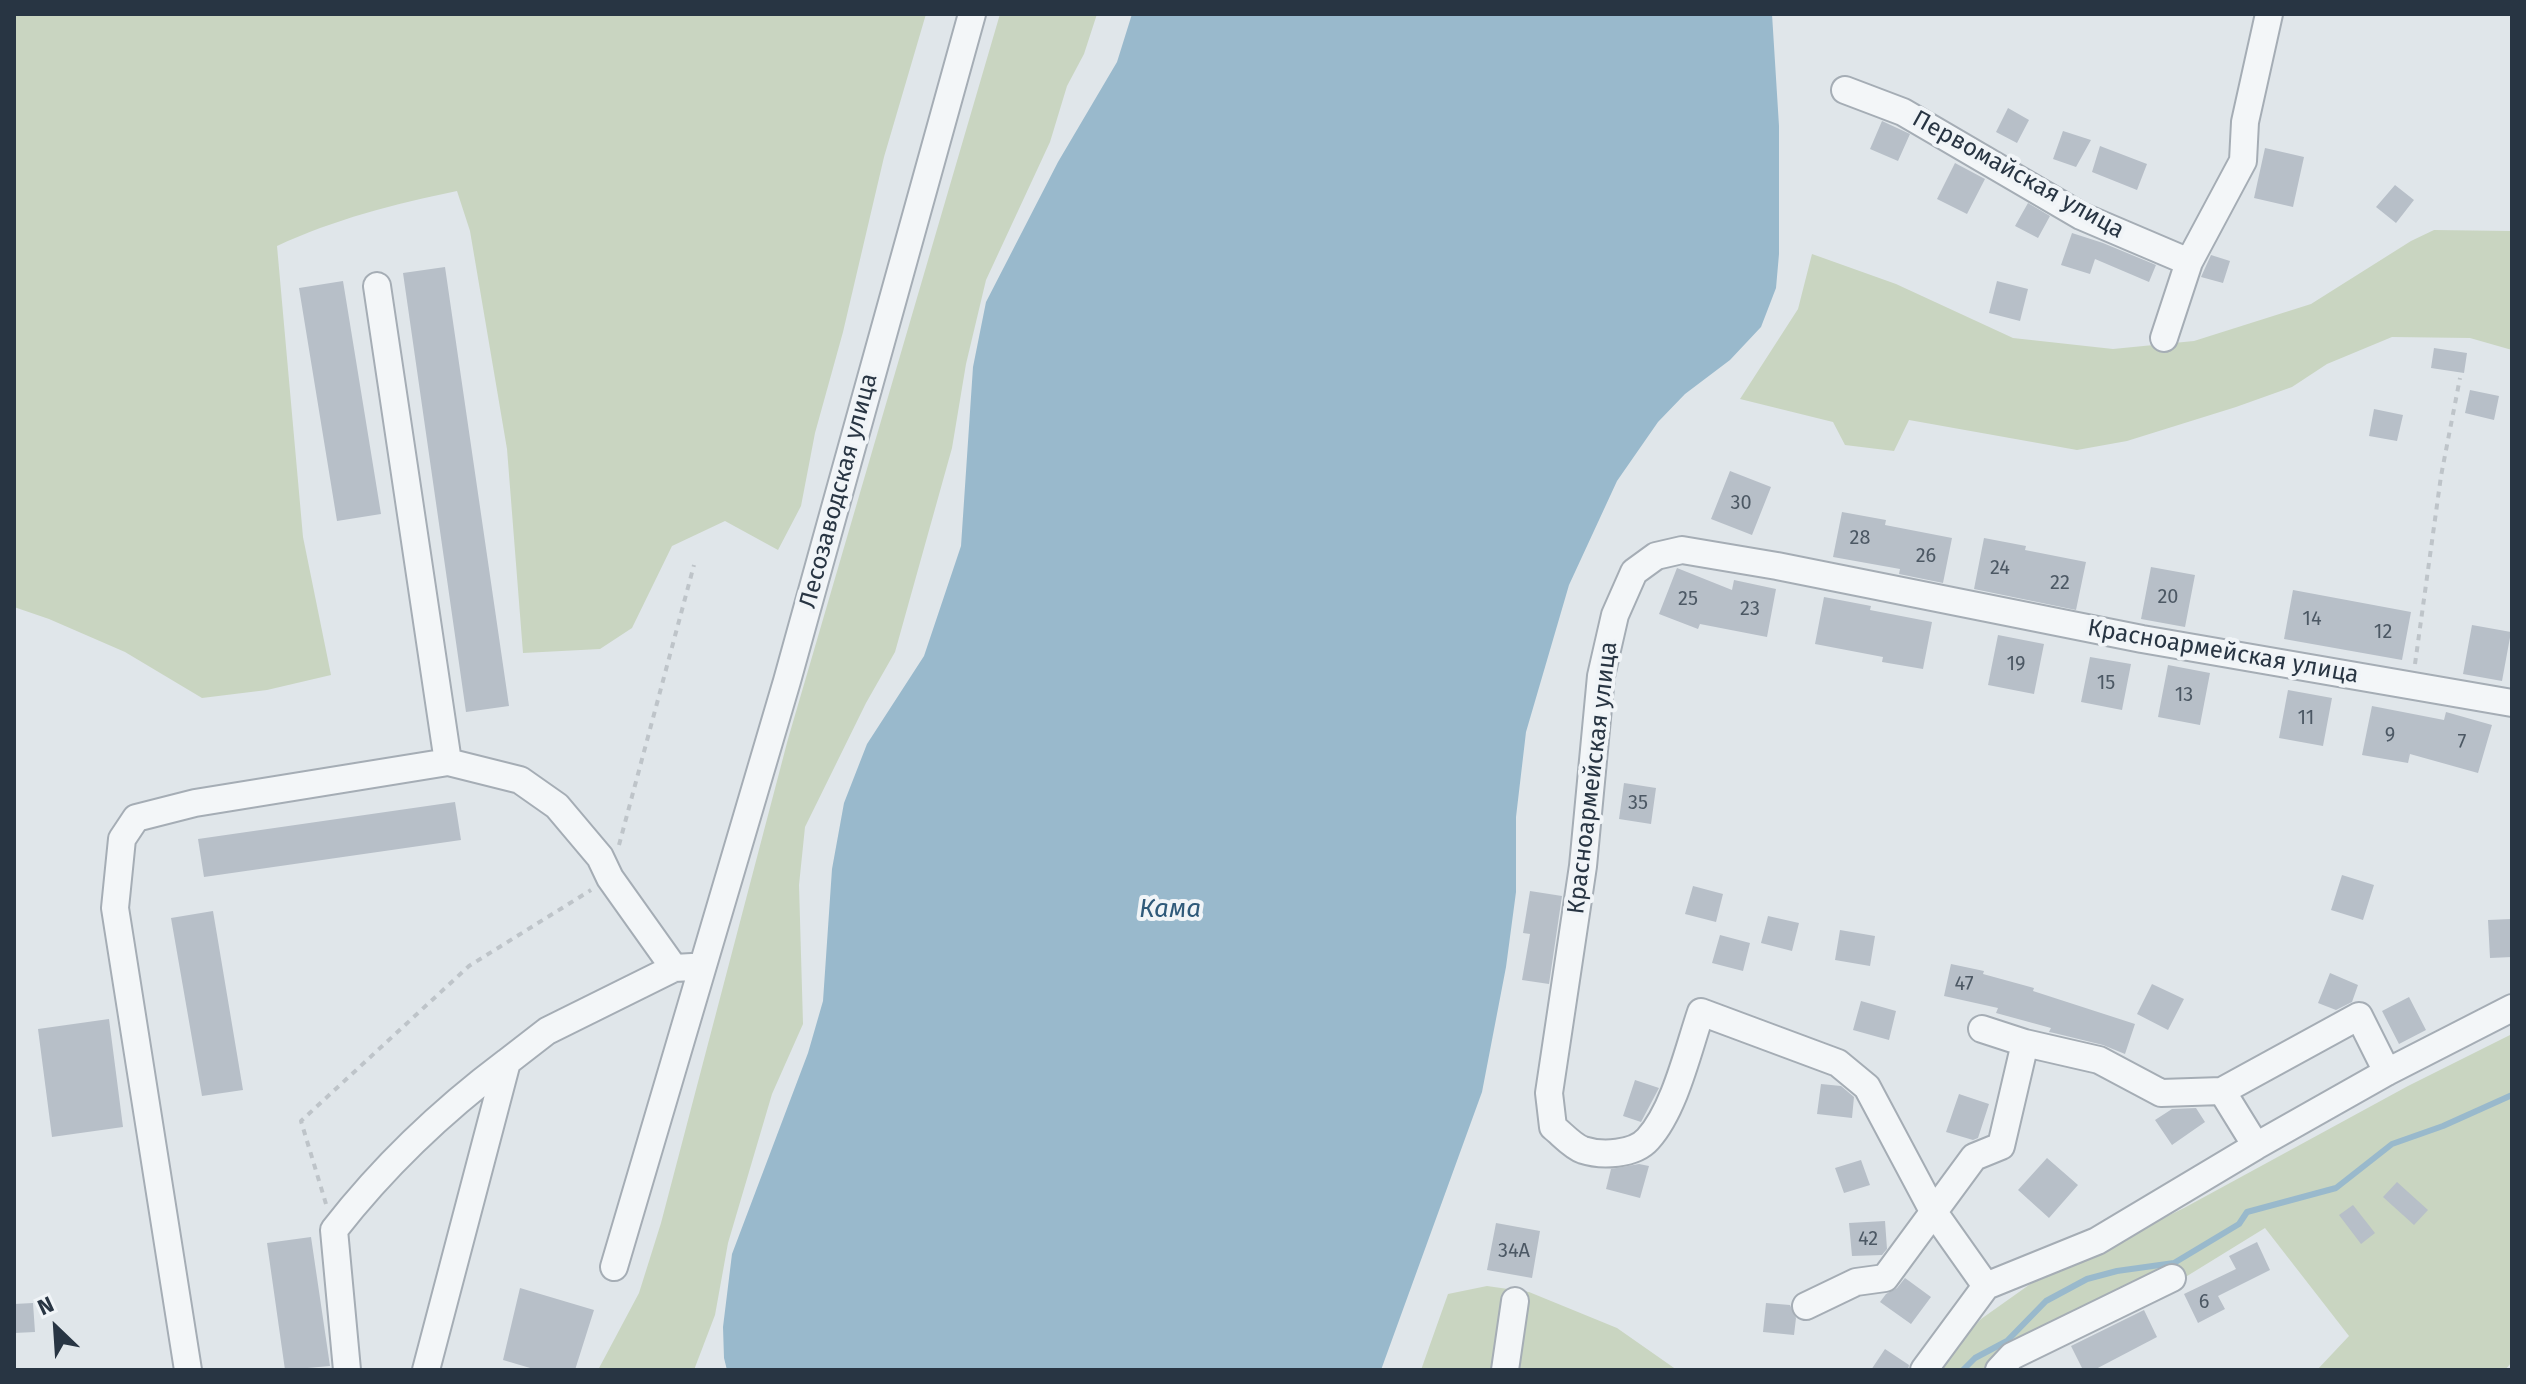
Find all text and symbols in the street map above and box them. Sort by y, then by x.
street label: Первомайская улица [1907,105,2129,245]
street label: Лесозаводская улица [794,371,884,611]
house number: 30 [1730,491,1752,515]
house number: 28 [1850,526,1870,550]
house number: 26 [1916,544,1936,568]
house number: 24 [1990,556,2010,580]
house number: 22 [2050,571,2070,595]
house number: 20 [2157,585,2179,609]
house number: 25 [1678,587,1698,611]
house number: 23 [1740,597,1760,621]
house number: 14 [2302,607,2322,631]
street label: Красноармейская улица [2085,614,2361,690]
house number: 12 [2374,620,2392,644]
street label: Красноармейская улица [1562,640,1624,916]
house number: 19 [2006,652,2026,676]
house number: 15 [2097,671,2115,695]
house number: 13 [2175,683,2193,707]
house number: 11 [2297,706,2315,730]
house number: 9 [2385,723,2395,747]
house number: 7 [2458,730,2466,754]
house number: 35 [1628,791,1648,815]
water label: Кама [1139,894,1201,926]
house number: 47 [1954,972,1974,996]
house number: 42 [1858,1227,1878,1251]
house number: 34А [1498,1239,1530,1263]
north arrow [16,1288,96,1368]
text: N [33,1290,58,1321]
house number: 6 [2199,1290,2209,1314]

